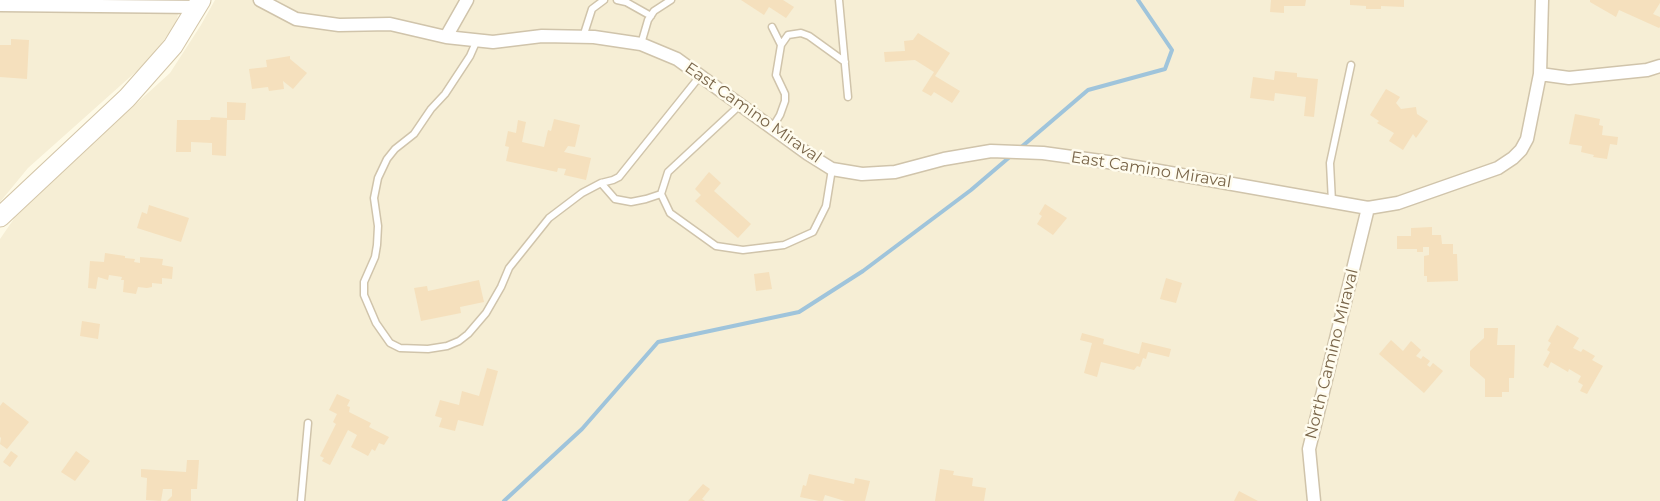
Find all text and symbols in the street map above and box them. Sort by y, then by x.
street label: East Camino Miraval [681,59,825,167]
street label: East Camino Miraval [1069,148,1233,192]
street label: North Camino Miraval [1302,267,1362,441]

